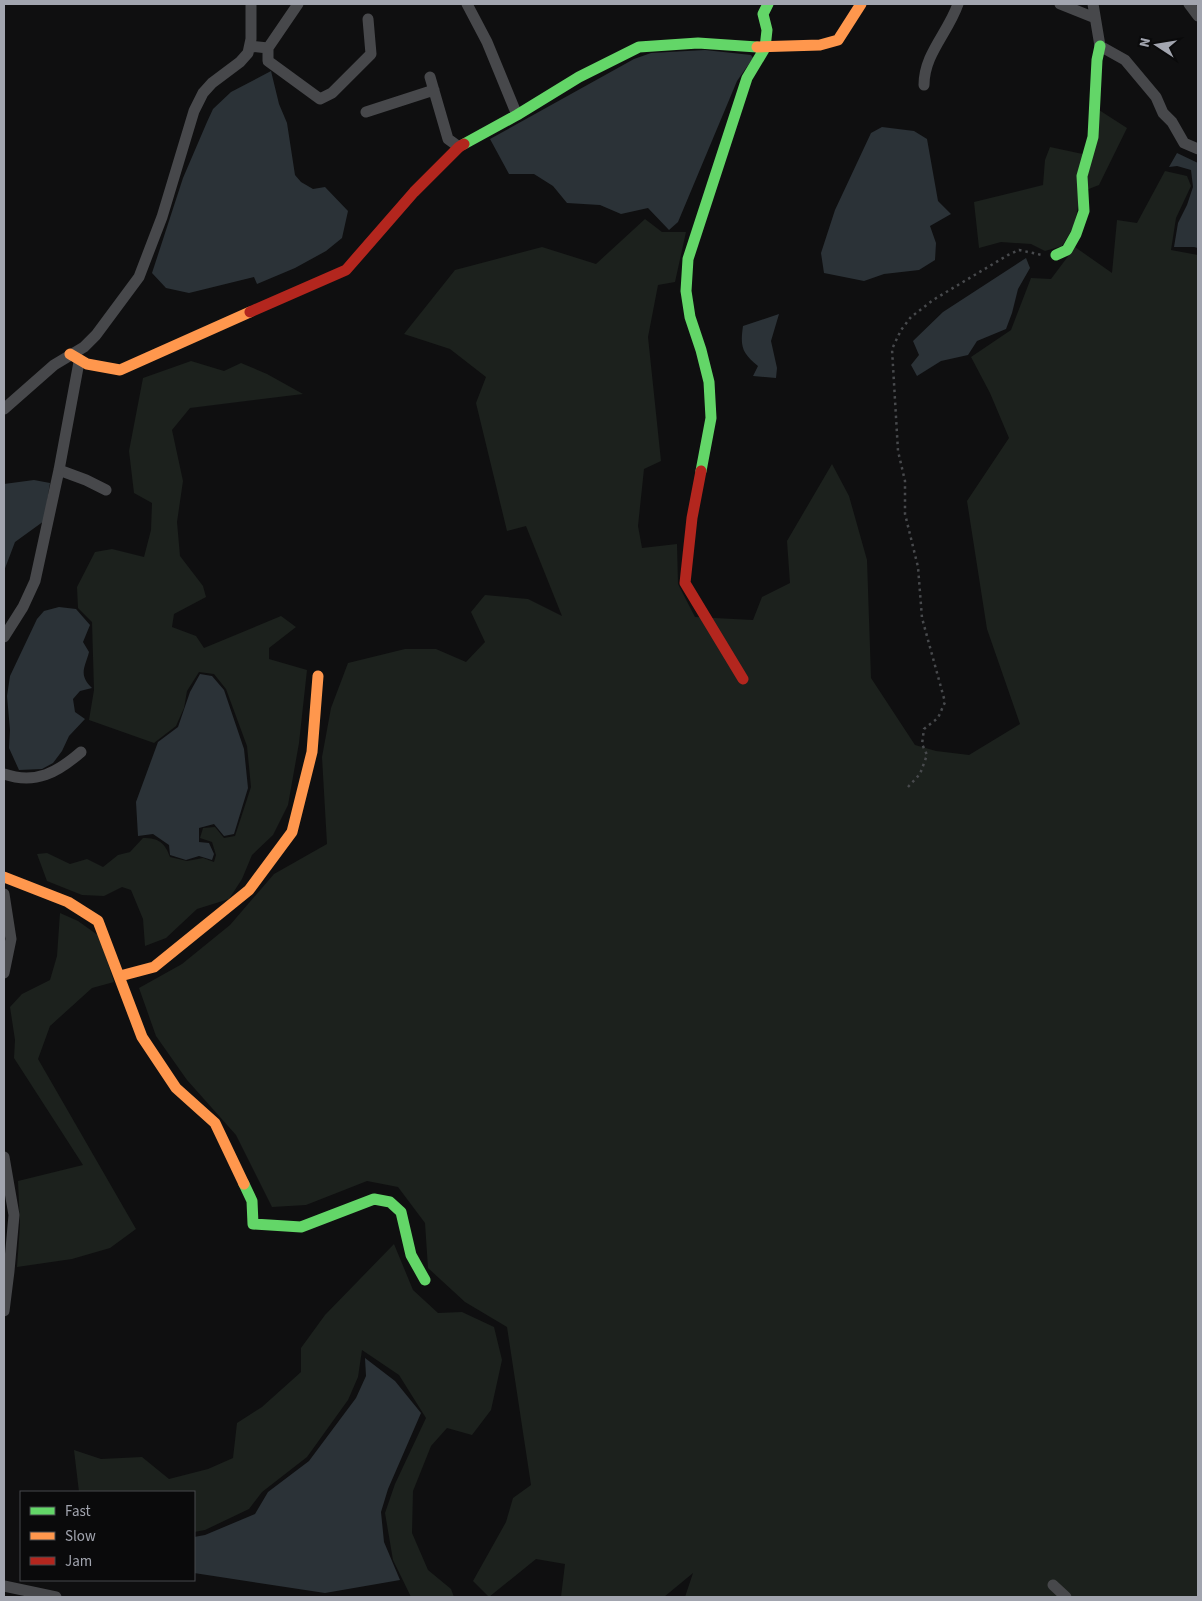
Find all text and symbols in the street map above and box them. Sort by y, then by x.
north arrow [1132,20,1182,70]
text: N [1135,36,1156,49]
legend [20,1491,195,1581]
text: Fast [65,1501,91,1522]
text: Slow [65,1526,96,1547]
text: Jam [65,1551,92,1572]

